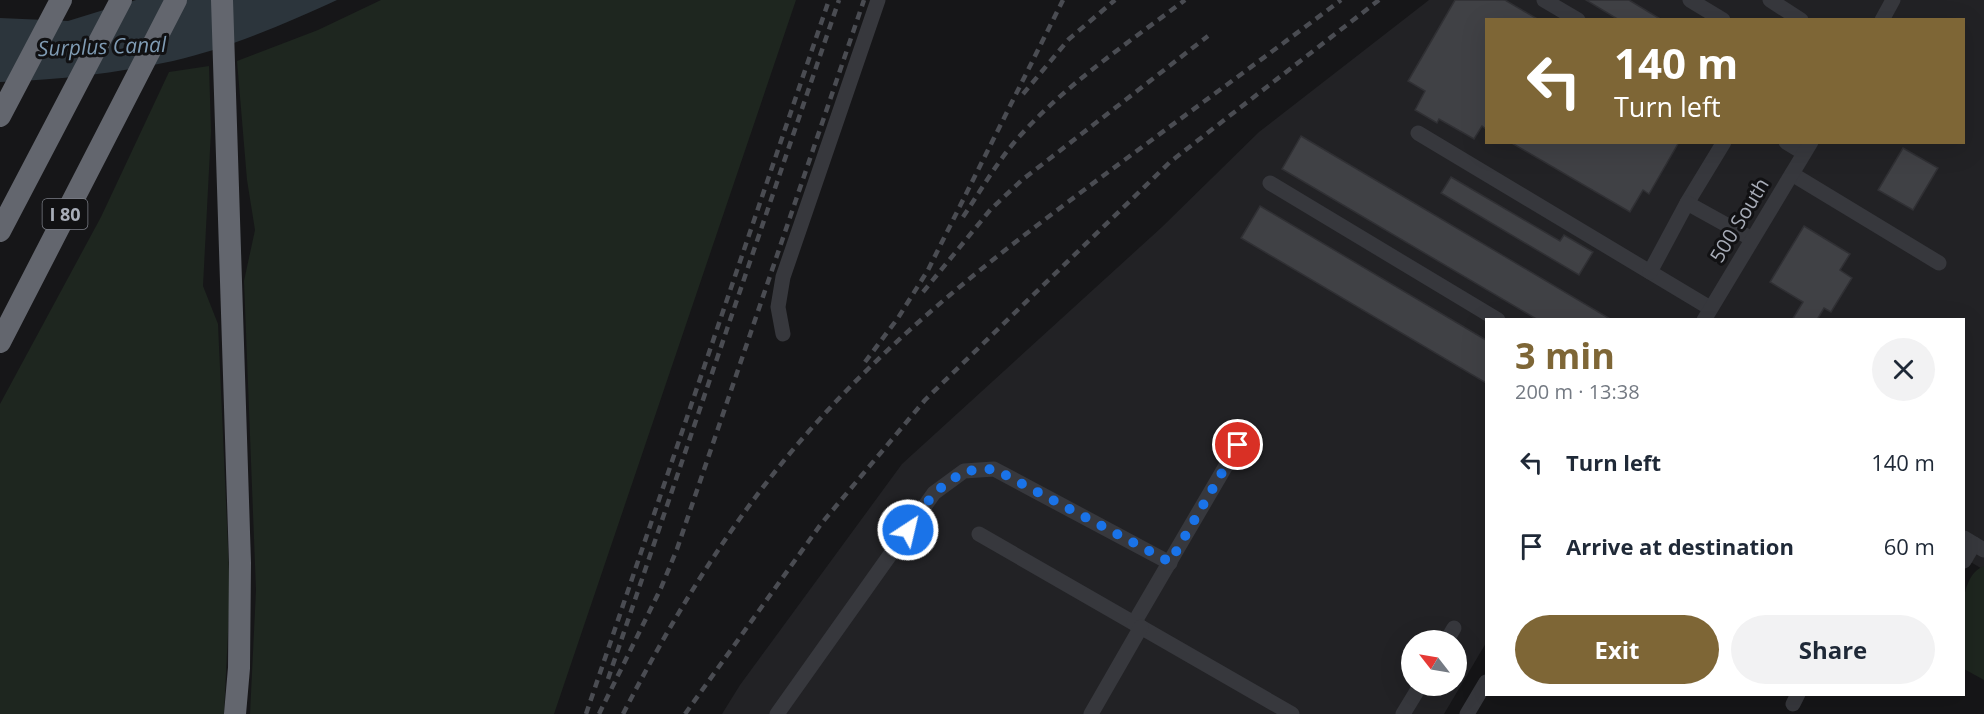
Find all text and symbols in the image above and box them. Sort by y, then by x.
water label: Surplus Canal [37,30,167,62]
text: 140 m [1614,34,1738,91]
icon: left [1515,42,1593,120]
text: Turn left [1614,88,1721,125]
street label: 500 South [1703,173,1775,267]
road number: I 80 [42,199,88,229]
text: 3 min [1515,331,1615,380]
button: close [1872,338,1935,401]
text: 200 m · 13:38 [1515,378,1640,405]
pin [1212,419,1263,470]
icon: arrive [1221,428,1254,461]
icon: left [1515,446,1548,479]
text: Turn left [1566,447,1661,477]
text: 140 m [1871,447,1935,477]
position arrow [876,498,940,562]
icon: arrive [1515,530,1548,563]
text: Arrive at destination [1566,531,1794,561]
text: 60 m [1884,531,1935,561]
button: Exit [1515,615,1719,684]
button: Share [1731,615,1935,684]
north arrow [1401,630,1467,696]
map controls [1401,630,1467,696]

